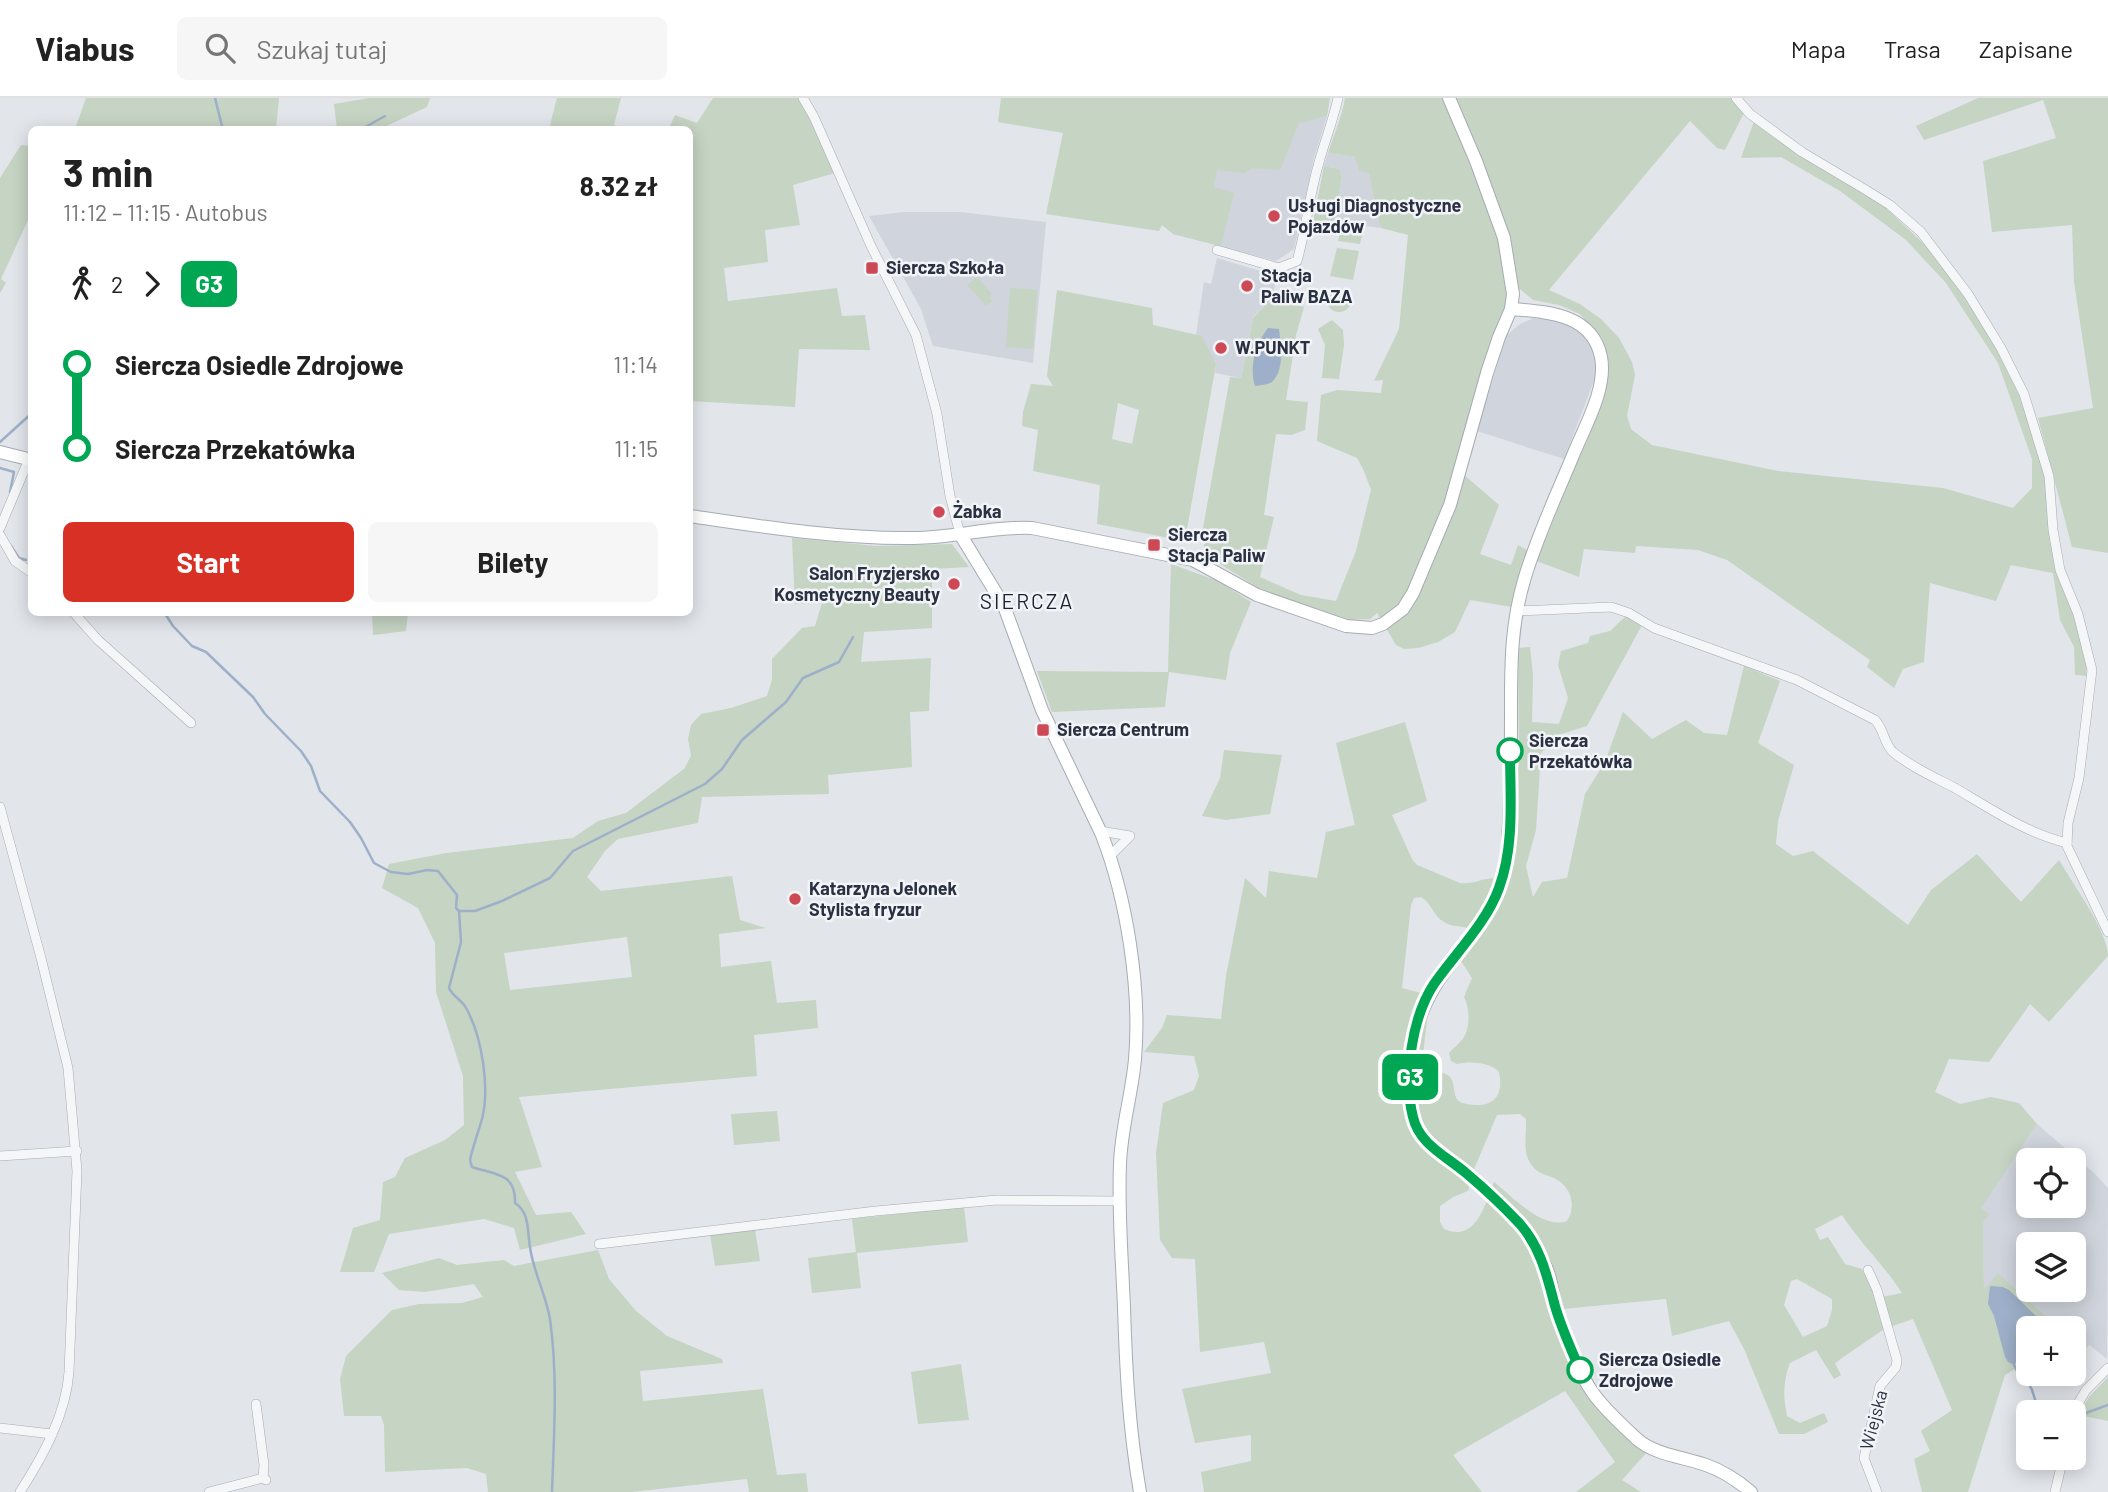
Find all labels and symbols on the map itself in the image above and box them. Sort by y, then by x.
place label: Usługi Diagnostyczne Pojazdów [1288,194,1461,237]
marker: Usługi Diagnostyczne Pojazdów [1266,208,1282,224]
place label: Siercza Szkoła [886,256,1004,278]
marker: Siercza Szkoła [864,260,880,276]
place label: Stacja Paliw BAZA [1261,264,1353,307]
marker: Stacja Paliw BAZA [1239,278,1255,294]
place label: W.PUNKT [1235,336,1311,358]
marker: W.PUNKT [1213,340,1229,356]
place label: Żabka [953,500,1001,522]
marker: Żabka [931,504,947,520]
place label: Siercza Stacja Paliw [1168,523,1266,566]
marker: Siercza Stacja Paliw [1146,537,1162,553]
place label: Salon Fryzjersko Kosmetyczny Beauty [774,562,940,605]
marker: Salon Fryzjersko Kosmetyczny Beauty [946,576,962,592]
district label: SIERCZA [980,588,1074,613]
place label: Siercza Centrum [1057,718,1189,740]
marker: Siercza Centrum [1035,722,1051,738]
place label: Siercza Przekatówka [1529,729,1632,772]
marker: Siercza Przekatówka [1497,738,1523,764]
place label: Katarzyna Jelonek Stylista fryzur [809,877,958,920]
marker: Katarzyna Jelonek Stylista fryzur [787,891,803,907]
line badge: G3 [1378,1054,1442,1100]
place label: Siercza Osiedle Zdrojowe [1599,1348,1721,1391]
marker: Siercza Osiedle Zdrojowe [1567,1357,1593,1383]
street label: Wiejska [1854,1387,1892,1452]

